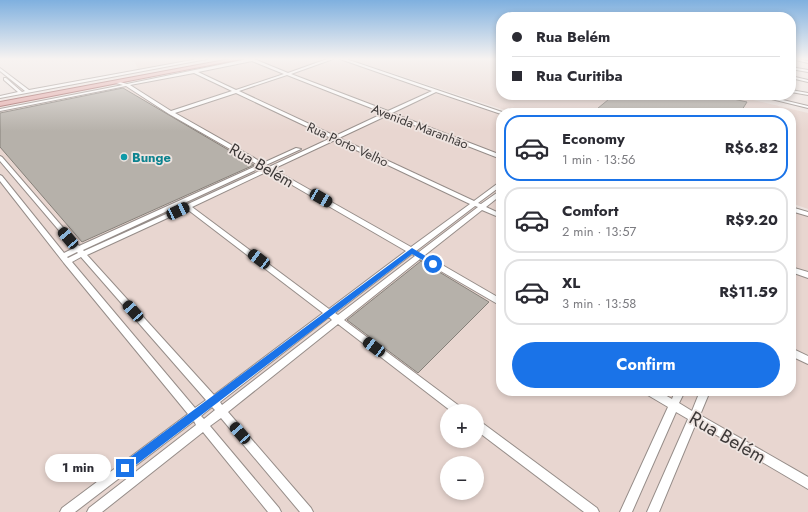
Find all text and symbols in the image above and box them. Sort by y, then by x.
text: Rua Belém [536,26,610,48]
text: Rua Curitiba [536,65,623,87]
street label: Avenida Maranhão [369,99,471,154]
street label: Rua Porto Velho [304,117,392,172]
text: Economy [562,128,625,150]
icon: car [514,130,550,166]
text: R$6.82 [725,137,778,159]
street label: Rua Belém [225,138,298,193]
place label: Bunge [132,148,172,167]
text: 1 min · 13:56 [562,150,635,169]
marker: Bunge [119,152,129,162]
car [308,187,334,209]
car [165,200,191,222]
text: Comfort [562,200,619,222]
icon: car [514,202,550,238]
text: R$9.20 [725,209,778,231]
text: 2 min · 13:57 [562,222,636,241]
car [56,225,80,251]
car [246,247,272,271]
route start [424,255,442,273]
text: XL [562,272,580,294]
icon: car [514,274,550,310]
text: R$11.59 [719,281,778,303]
text: 3 min · 13:58 [562,294,636,313]
car [121,298,145,324]
car [361,335,387,359]
button: Confirm [512,342,780,388]
map controls [440,404,484,500]
button: + [440,404,484,448]
street label: Rua Belém [684,405,771,470]
car [228,420,252,446]
callout: 1 min [45,454,111,482]
button: − [440,456,484,500]
text: 1 min [62,458,94,477]
route end [116,459,134,477]

